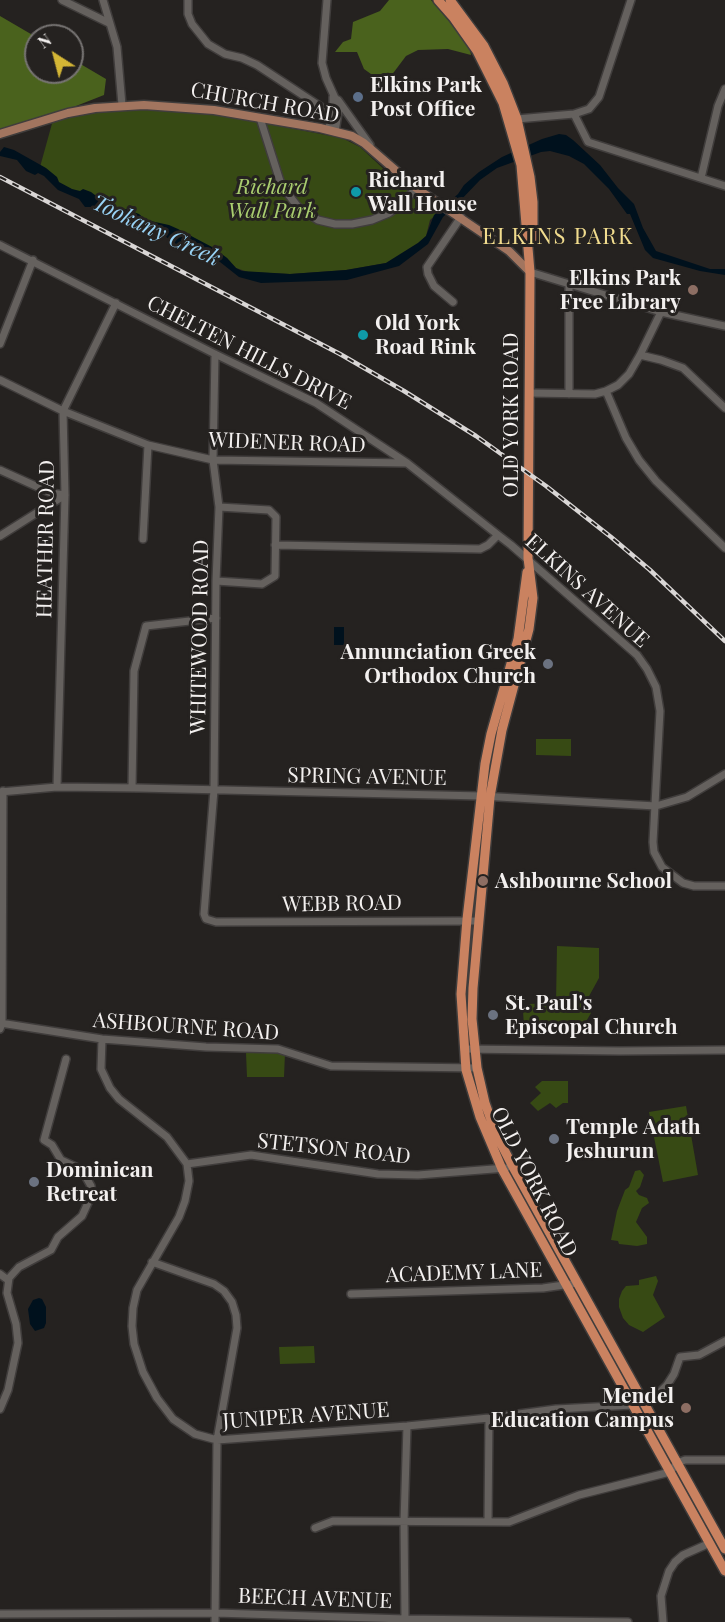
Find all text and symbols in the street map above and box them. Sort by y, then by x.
north arrow [24,24,84,84]
text: N [33,29,55,53]
place label: Elkins Park Post Office [370,72,482,122]
street label: CHURCH ROAD [189,78,341,128]
marker: Elkins Park Post Office [351,90,365,104]
place label: Richard Wall House [368,167,477,217]
park label: Richard Wall Park [228,174,316,224]
marker: Richard Wall House [349,185,363,199]
water label: Tookany Creek [87,190,225,272]
district label: ELKINS PARK [482,224,634,250]
place label: Elkins Park Free Library [560,265,681,315]
marker: Elkins Park Free Library [686,283,700,297]
street label: CHELTEN HILLS DRIVE [143,290,355,416]
place label: Old York Road Rink [375,310,476,360]
marker: Old York Road Rink [356,328,370,342]
street label: OLD YORK ROAD [498,333,524,497]
street label: WIDENER ROAD [208,428,366,458]
street label: HEATHER ROAD [32,460,60,618]
street label: ELKINS AVENUE [520,529,654,653]
street label: WHITEWOOD ROAD [186,539,214,735]
place label: Annunciation Greek Orthodox Church [341,639,536,689]
marker: Annunciation Greek Orthodox Church [541,657,555,671]
street label: SPRING AVENUE [287,763,447,791]
place label: Ashbourne School [495,868,672,894]
marker: Ashbourne School [476,874,490,888]
street label: WEBB ROAD [282,890,402,918]
place label: St. Paul's Episcopal Church [505,990,677,1040]
street label: ASHBOURNE ROAD [92,1008,280,1046]
marker: St. Paul's Episcopal Church [486,1008,500,1022]
street label: OLD YORK ROAD [485,1103,583,1261]
place label: Temple Adath Jeshurun [566,1114,701,1164]
street label: STETSON ROAD [256,1128,412,1170]
marker: Temple Adath Jeshurun [547,1132,561,1146]
place label: Dominican Retreat [46,1157,153,1207]
marker: Dominican Retreat [27,1175,41,1189]
street label: ACADEMY LANE [385,1258,543,1288]
place label: Mendel Education Campus [491,1383,674,1433]
street label: JUNIPER AVENUE [222,1398,390,1434]
marker: Mendel Education Campus [679,1401,693,1415]
street label: BEECH AVENUE [237,1584,393,1614]

